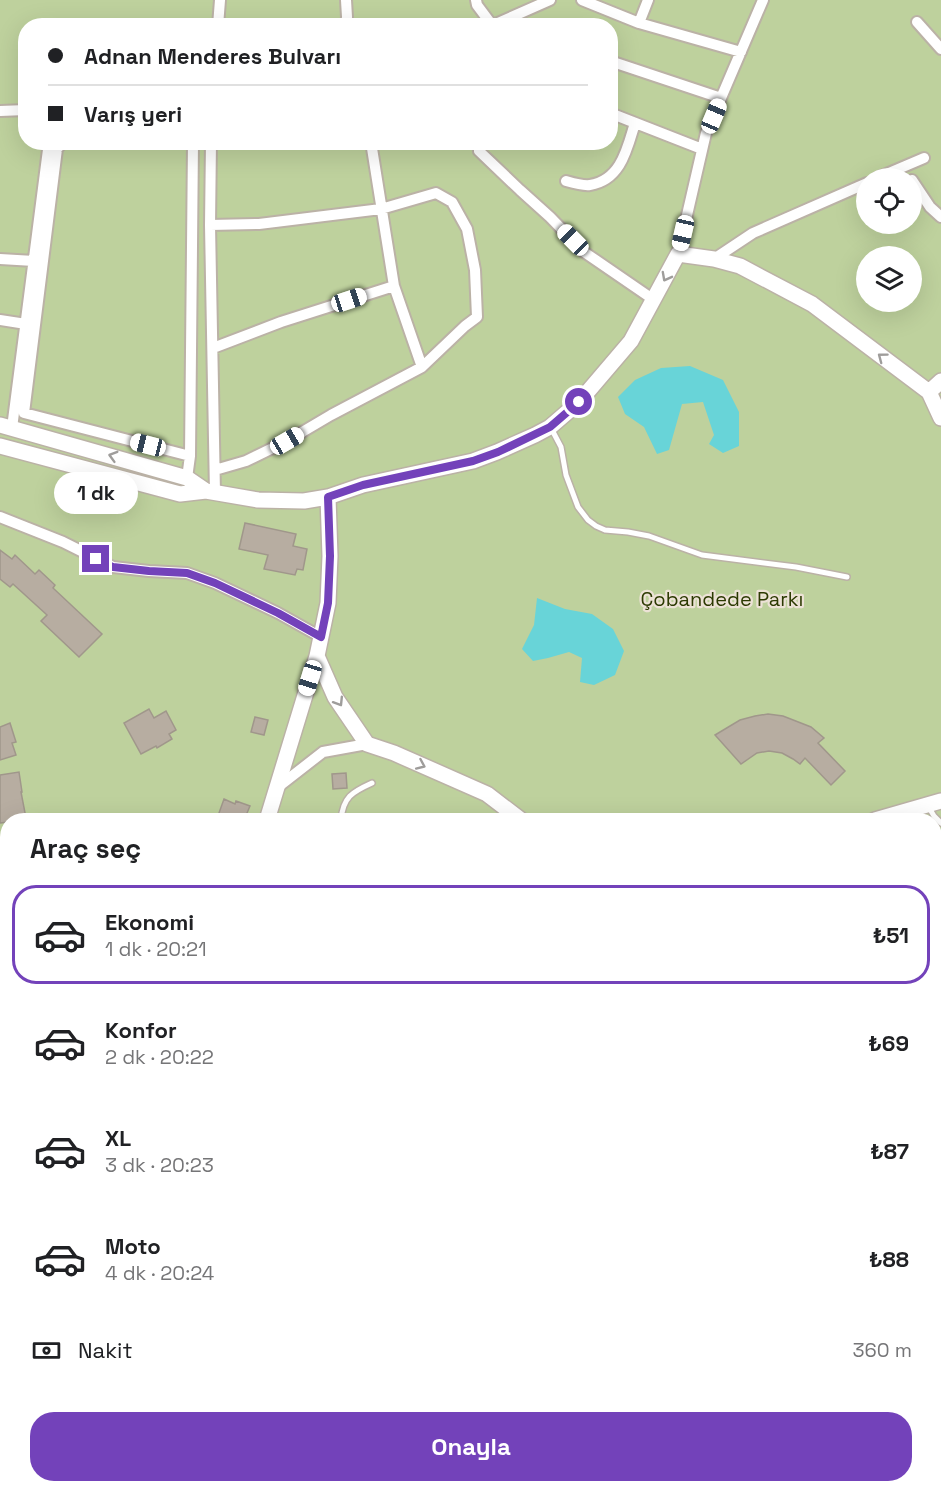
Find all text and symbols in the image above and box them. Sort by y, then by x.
text: Adnan Menderes Bulvarı [84,42,341,70]
car [699,96,729,136]
text: Varış yeri [84,100,182,128]
map controls [856,168,922,312]
button: locate [856,168,922,234]
car [670,213,696,253]
car [554,221,592,259]
button: layers [856,246,922,312]
one-way arrow [662,271,673,281]
car [329,286,369,314]
one-way arrow [878,353,889,364]
route start [565,388,592,415]
car [267,424,307,458]
car [128,432,168,458]
one-way arrow [108,451,118,464]
callout: 1 dk [54,472,138,514]
text: 1 dk [77,480,115,506]
route end [82,545,109,572]
park label: Çobandede Parkı [641,586,803,612]
car [296,658,324,698]
one-way arrow [331,696,343,706]
one-way arrow [415,758,426,770]
text: Araç seç [30,831,141,866]
icon: car [33,908,87,962]
text: Ekonomi [105,908,194,936]
text: ₺51 [873,921,909,949]
text: 1 dk · 20:21 [105,936,207,962]
icon: car [33,1016,87,1070]
text: Konfor [105,1016,177,1044]
text: ₺69 [868,1029,909,1057]
text: 2 dk · 20:22 [105,1044,214,1070]
icon: car [33,1124,87,1178]
text: XL [105,1124,131,1152]
text: ₺87 [870,1137,909,1165]
text: 3 dk · 20:23 [105,1152,214,1178]
icon: car [33,1232,87,1286]
text: Moto [105,1232,161,1260]
text: ₺88 [869,1245,909,1273]
text: 4 dk · 20:24 [105,1260,214,1286]
icon: cash [30,1334,63,1367]
text: Nakit [78,1336,133,1364]
text: 360 m [853,1337,912,1363]
button: Onayla [30,1412,912,1481]

